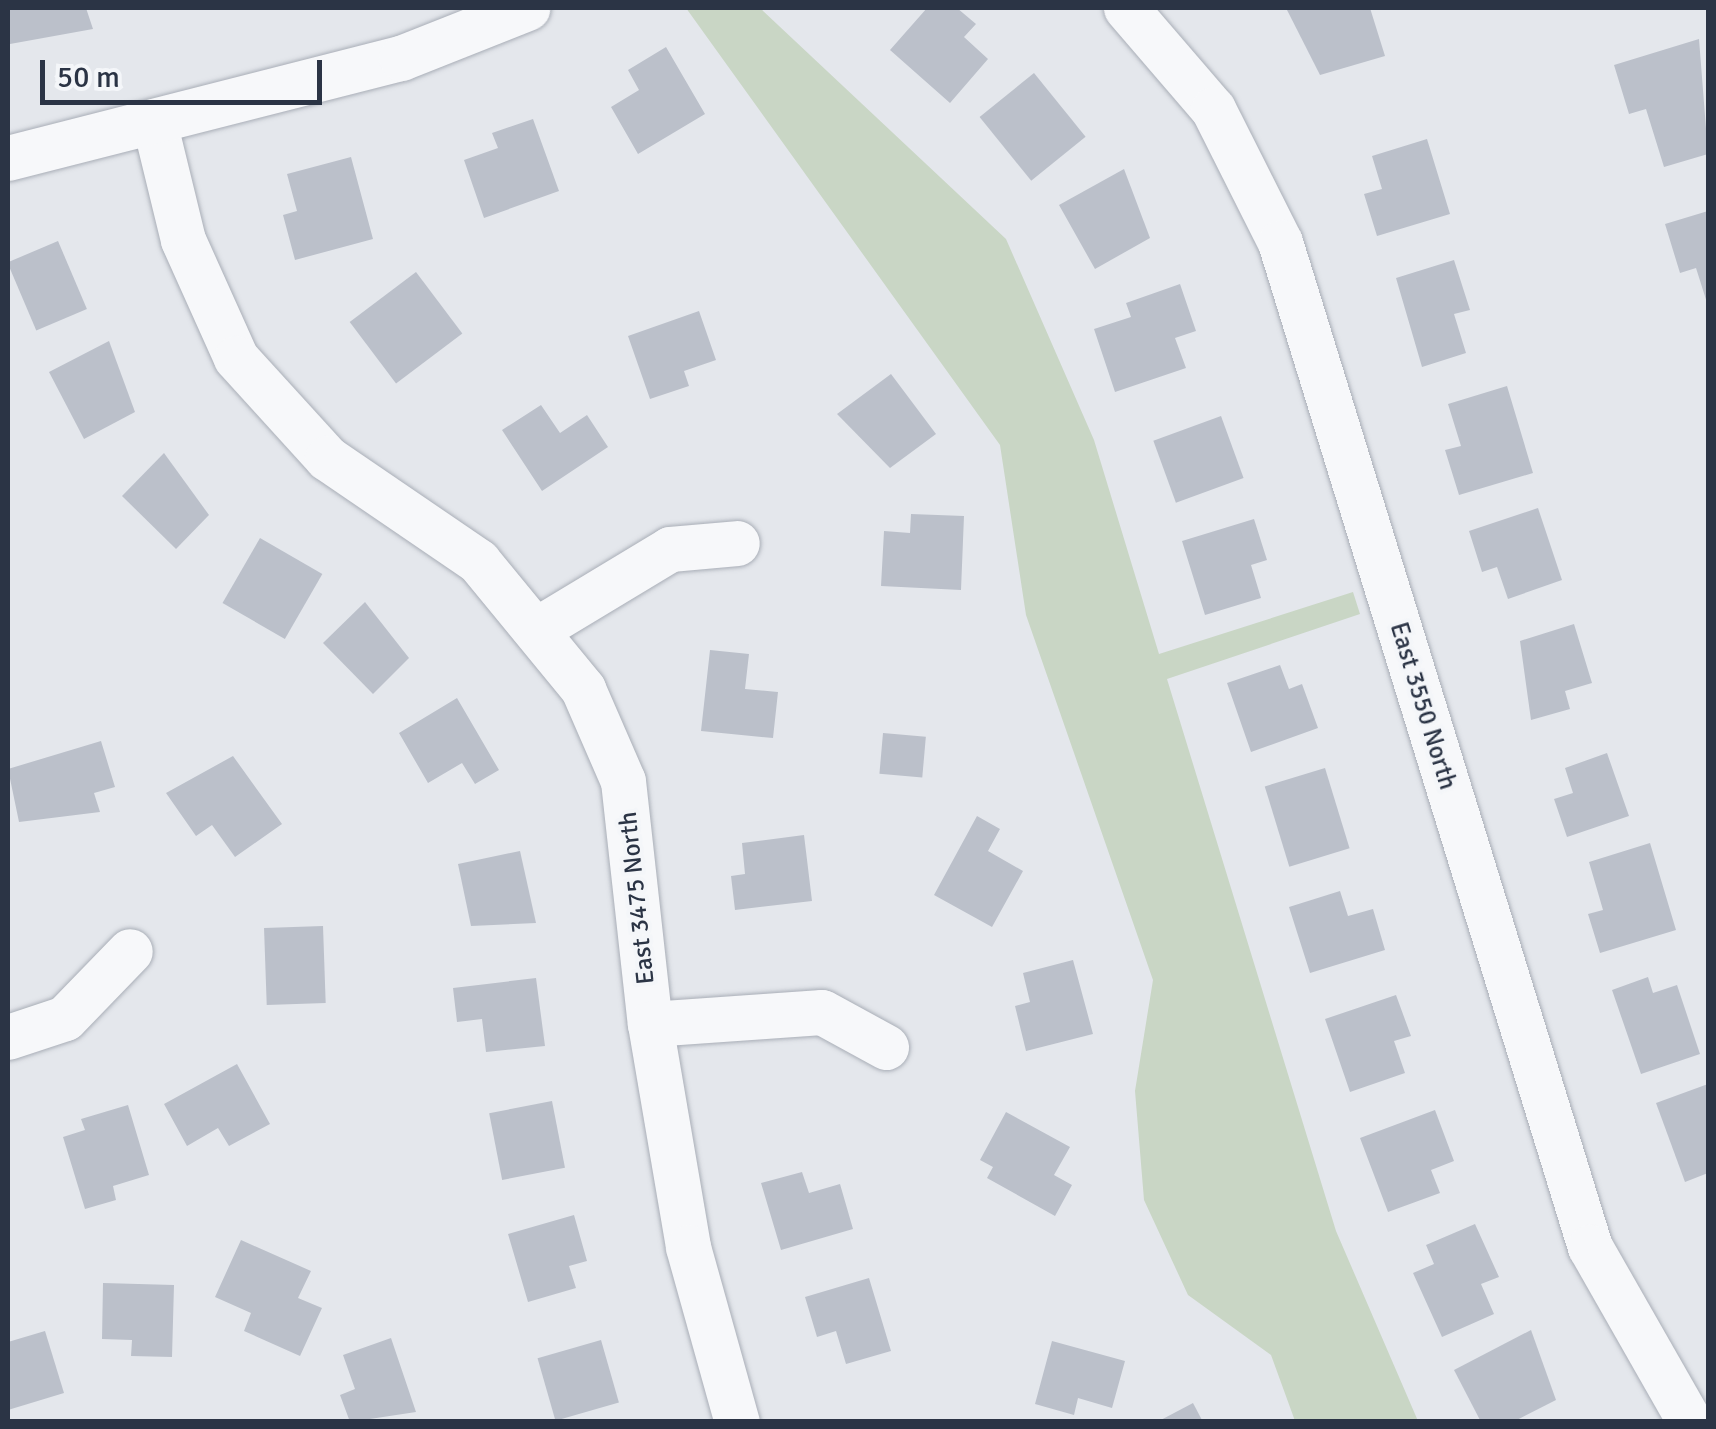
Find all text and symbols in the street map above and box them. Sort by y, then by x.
scale bar [45,40,328,102]
text: 50 m [57,59,120,96]
street label: East 3550 North [1383,619,1463,793]
street label: East 3475 North [613,810,661,986]

